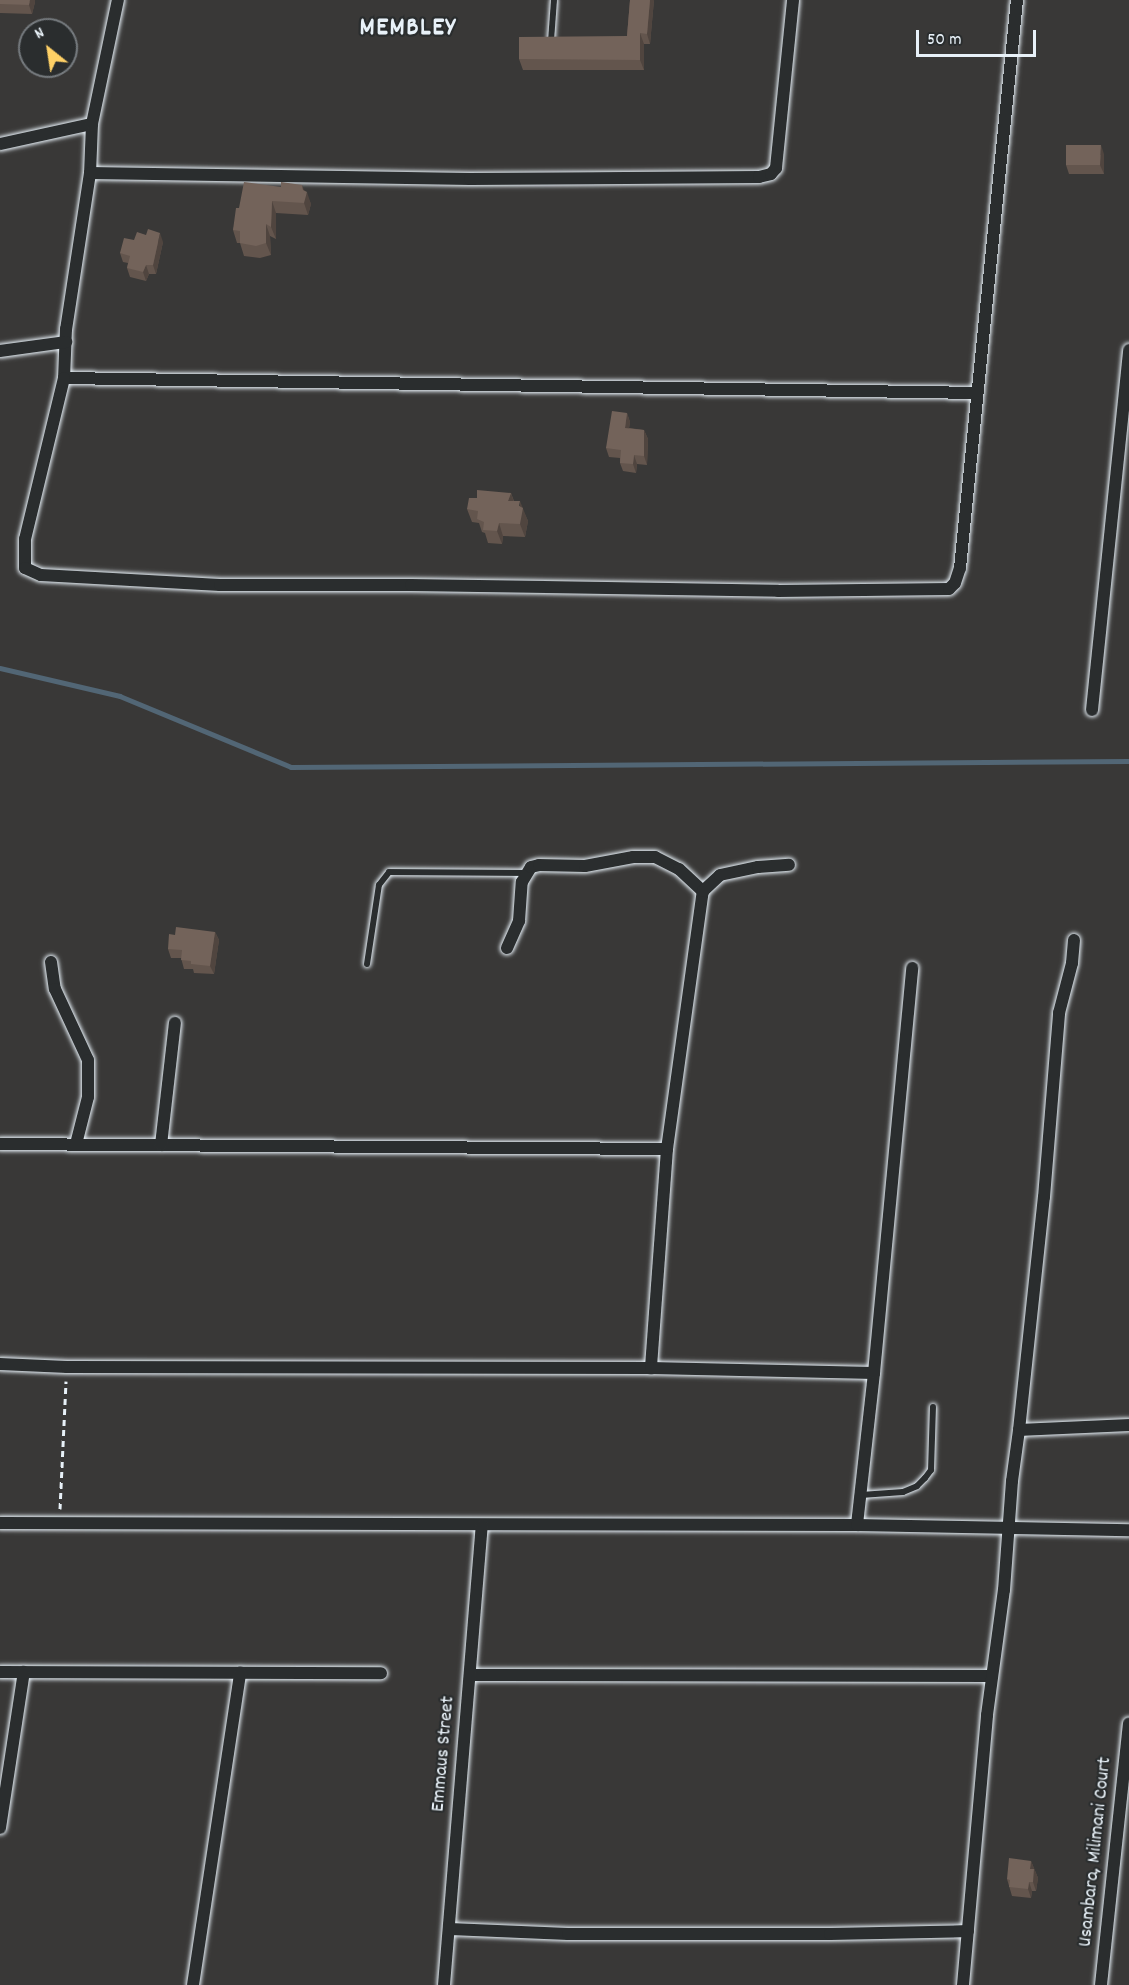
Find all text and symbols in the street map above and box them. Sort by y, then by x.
district label: MEMBLEY [359,13,457,45]
north arrow [18,18,78,78]
scale bar [919,18,1039,56]
text: N [31,22,49,46]
text: 50 m [927,28,962,53]
street label: Emmaus Street [427,1695,461,1813]
street label: Usambara, Milimani Court [1074,1756,1118,1948]

